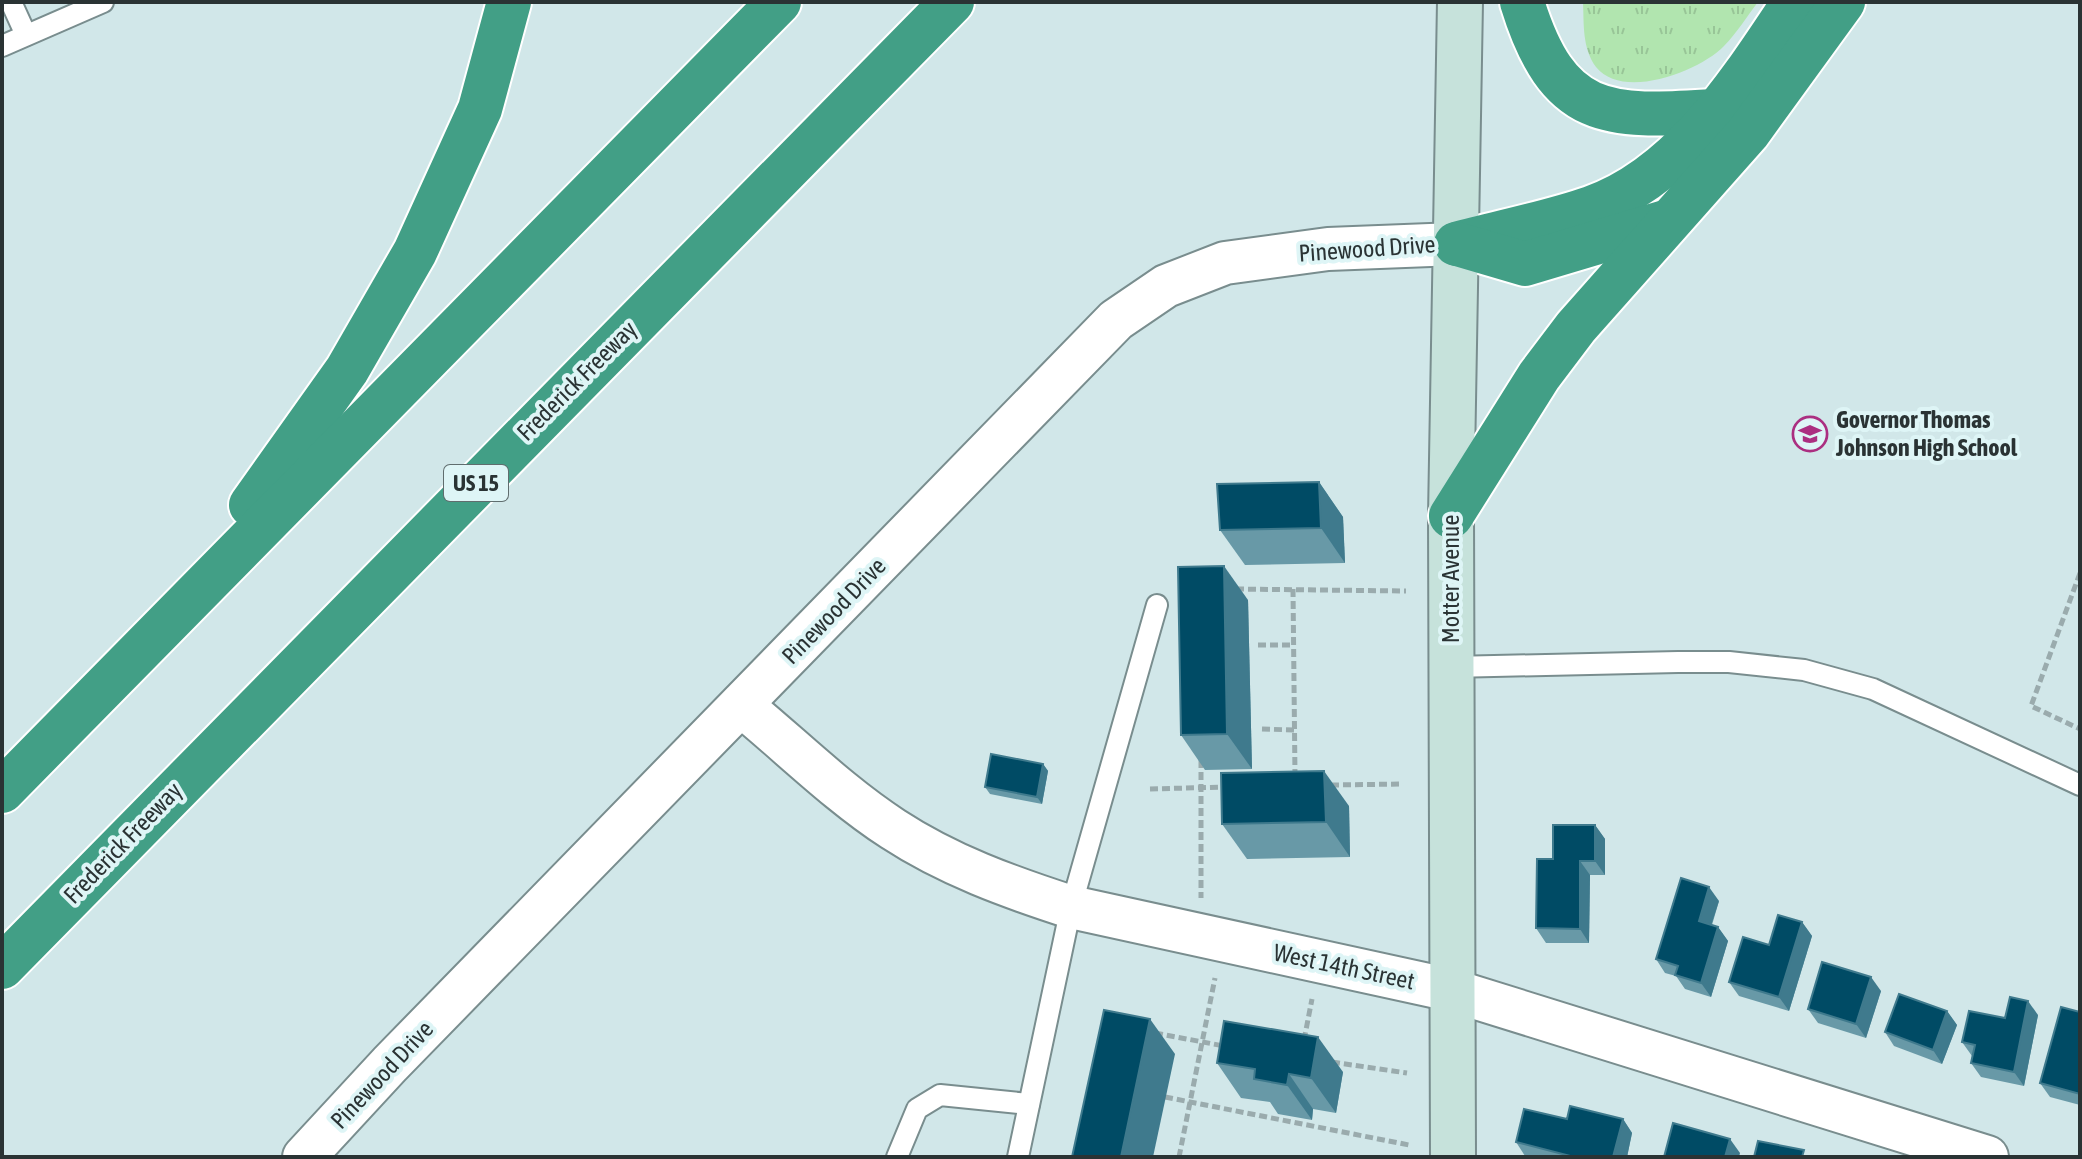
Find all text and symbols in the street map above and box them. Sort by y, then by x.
street label: Pinewood Drive [1298,230,1436,267]
street label: Frederick Freeway [511,315,642,446]
place label: Governor Thomas Johnson High School [1835,406,2018,461]
school or university icon: Governor Thomas Johnson High School [1791,415,1829,453]
road number: US 15 [444,465,508,501]
street label: Motter Avenue [1437,515,1464,643]
street label: Pinewood Drive [776,552,891,669]
street label: Frederick Freeway [58,777,187,909]
street label: West 14th Street [1271,938,1417,995]
street label: Pinewood Drive [325,1015,438,1134]

